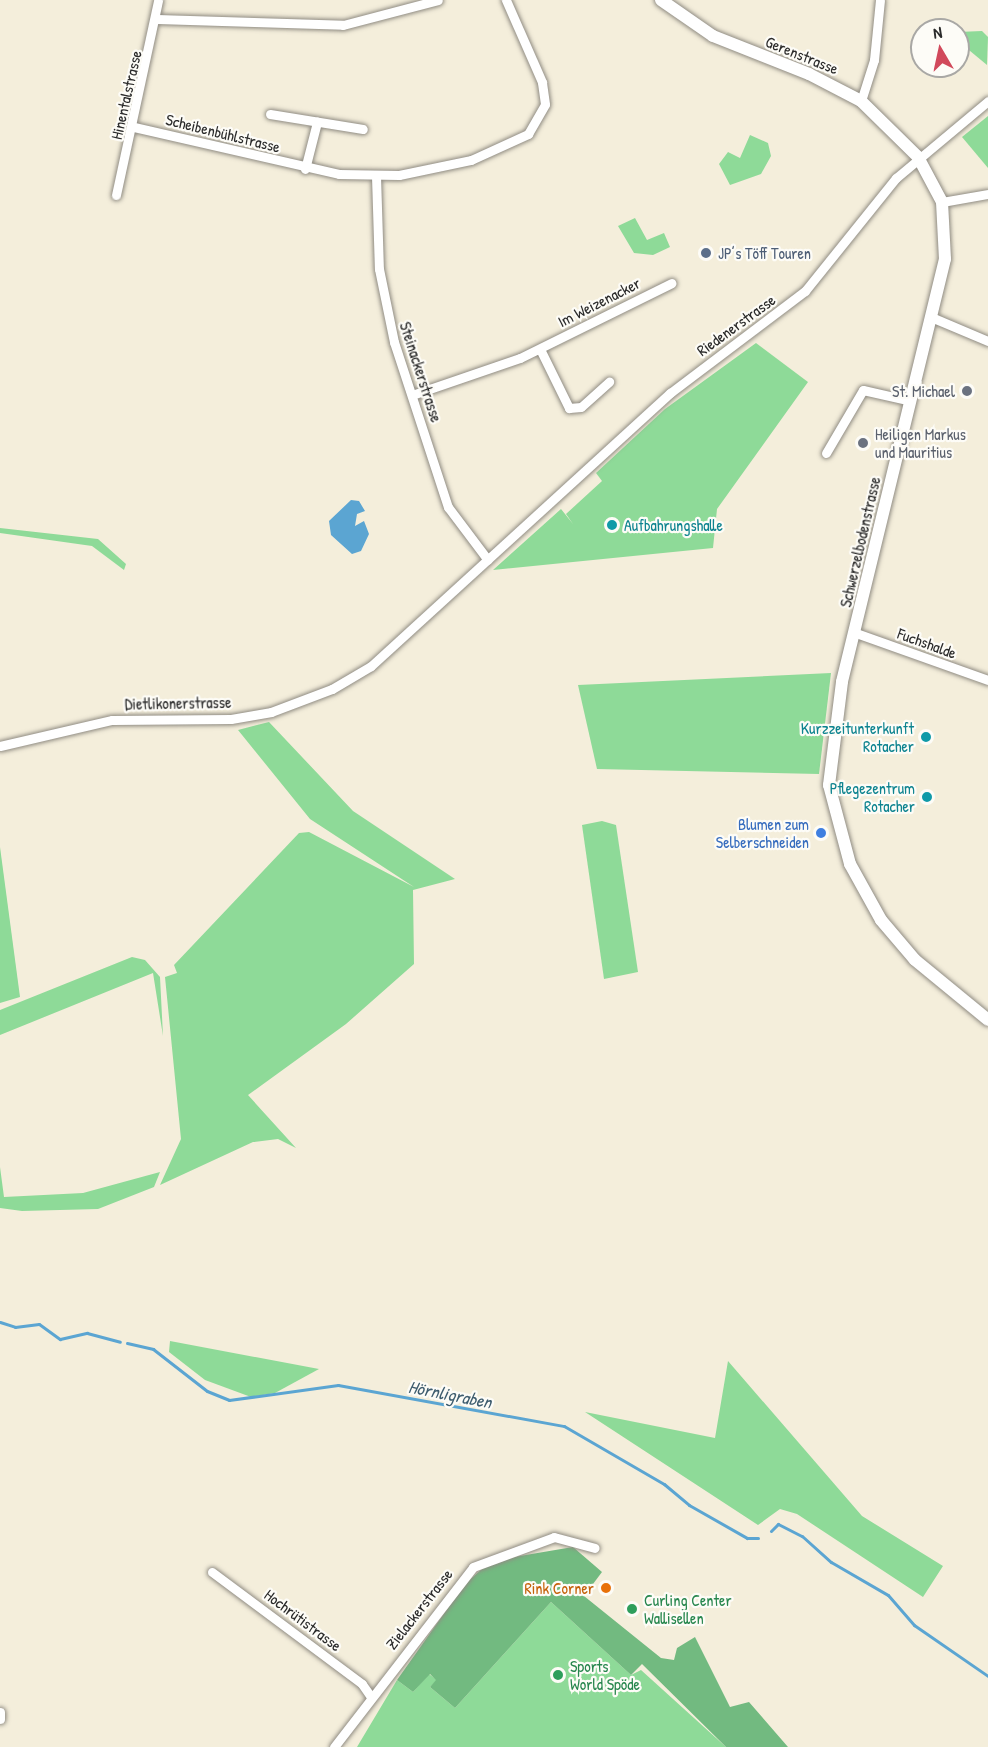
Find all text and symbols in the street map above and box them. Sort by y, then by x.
north arrow [910,18,970,78]
text: N [932,21,943,44]
street label: Gerenstrasse [763,32,841,78]
street label: Hinentalstrasse [106,49,146,141]
street label: Scheibenbühlstrasse [164,110,282,156]
place label: JP’s Töff Touren [718,243,811,263]
marker: JP’s Töff Touren [699,246,713,260]
street label: Im Weizenacker [554,273,644,331]
street label: Riedenerstrasse [693,290,779,360]
street label: Steinackerstrasse [396,319,446,425]
place label: St. Michael [892,381,955,401]
marker: St. Michael [960,384,974,398]
place label: Heiligen Markus und Mauritius [875,424,966,462]
marker: Heiligen Markus und Mauritius [856,436,870,450]
street label: Schwerzelbodenstrasse [836,475,884,609]
place label: Aufbahrungshalle [624,515,723,535]
marker: Aufbahrungshalle [605,518,619,532]
street label: Fuchshalde [895,623,959,663]
street label: Dietlikonerstrasse [125,692,231,714]
place label: Kurzzeitunterkunft Rotacher [801,718,914,756]
marker: Kurzzeitunterkunft Rotacher [919,730,933,744]
place label: Pflegezentrum Rotacher [830,778,915,816]
marker: Pflegezentrum Rotacher [920,790,934,804]
place label: Blumen zum Selberschneiden [716,814,809,852]
marker: Blumen zum Selberschneiden [814,826,828,840]
water label: Hörnligraben [407,1376,493,1414]
street label: Zielackerstrasse [382,1565,456,1653]
place label: Rink Corner [524,1578,594,1598]
marker: Rink Corner [599,1581,613,1595]
street label: Hochrütistrasse [261,1585,345,1655]
place label: Curling Center Wallisellen [644,1590,732,1628]
marker: Curling Center Wallisellen [625,1602,639,1616]
place label: Sports World Spöde [570,1656,640,1694]
marker: Sports World Spöde [551,1668,565,1682]

